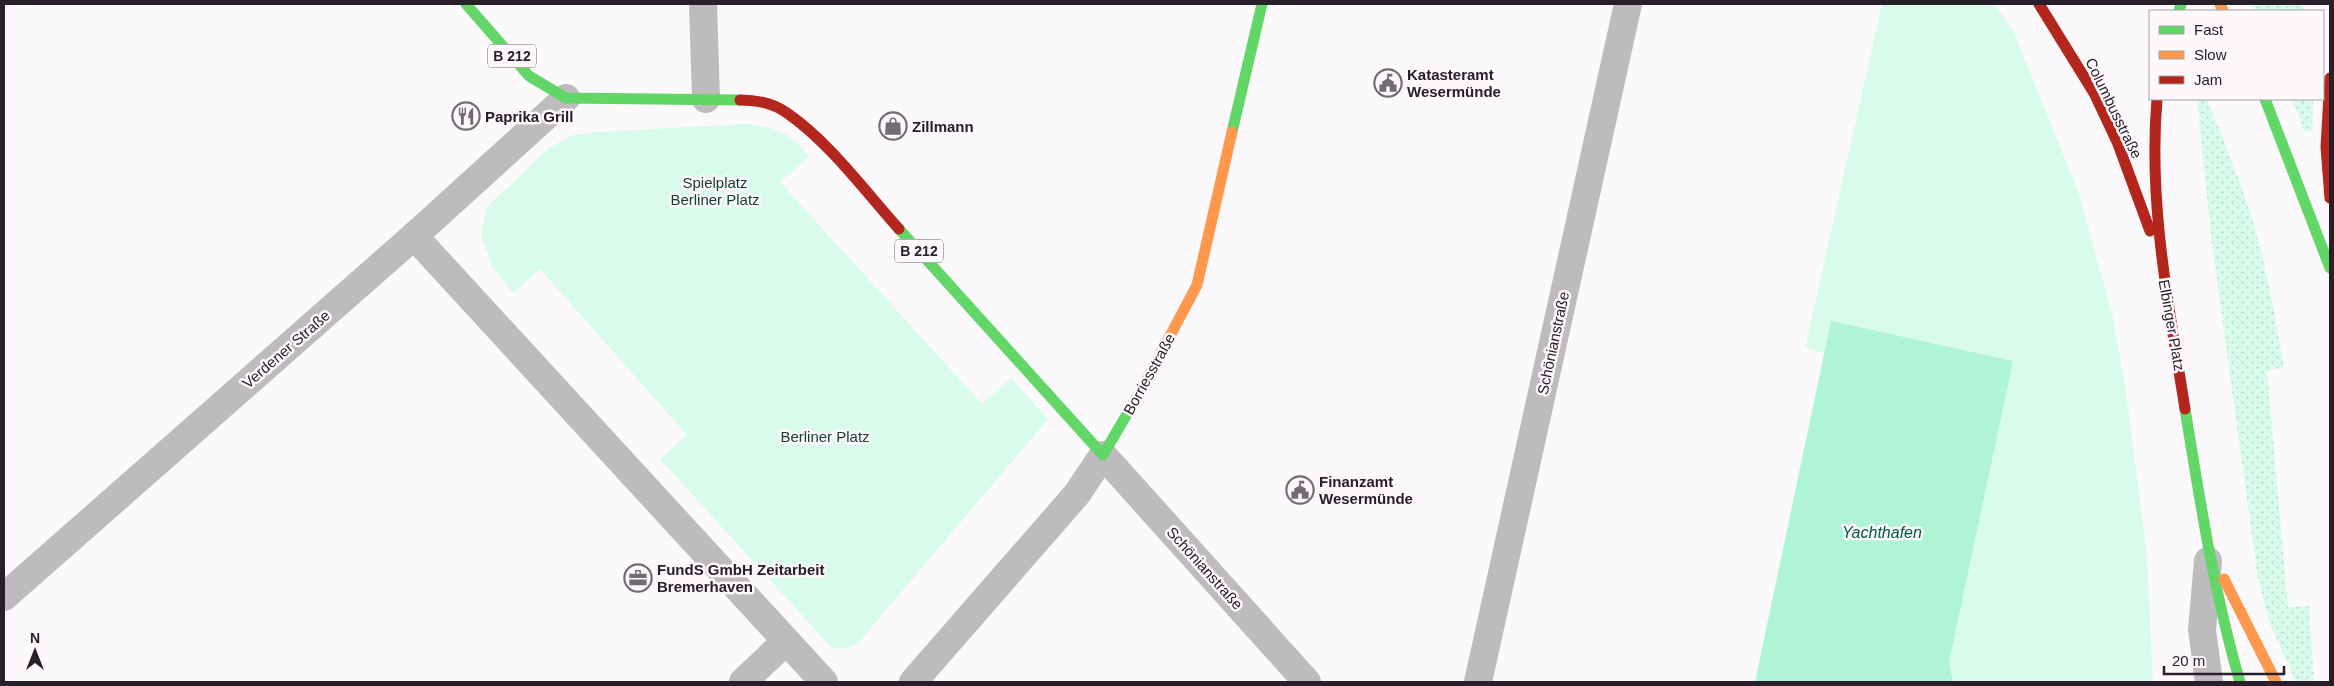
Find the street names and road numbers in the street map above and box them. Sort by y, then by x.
road number: B 212 [488,44,536,68]
street label: Columbusstraße [2082,55,2146,161]
road number: B 212 [895,240,943,262]
street label: Elbinger Platz [2156,278,2188,372]
street label: Schönianstraße [1534,290,1572,396]
street label: Verdener Straße [239,306,333,392]
street label: Borriesstraße [1120,331,1178,417]
street label: Schönianstraße [1164,523,1246,613]

